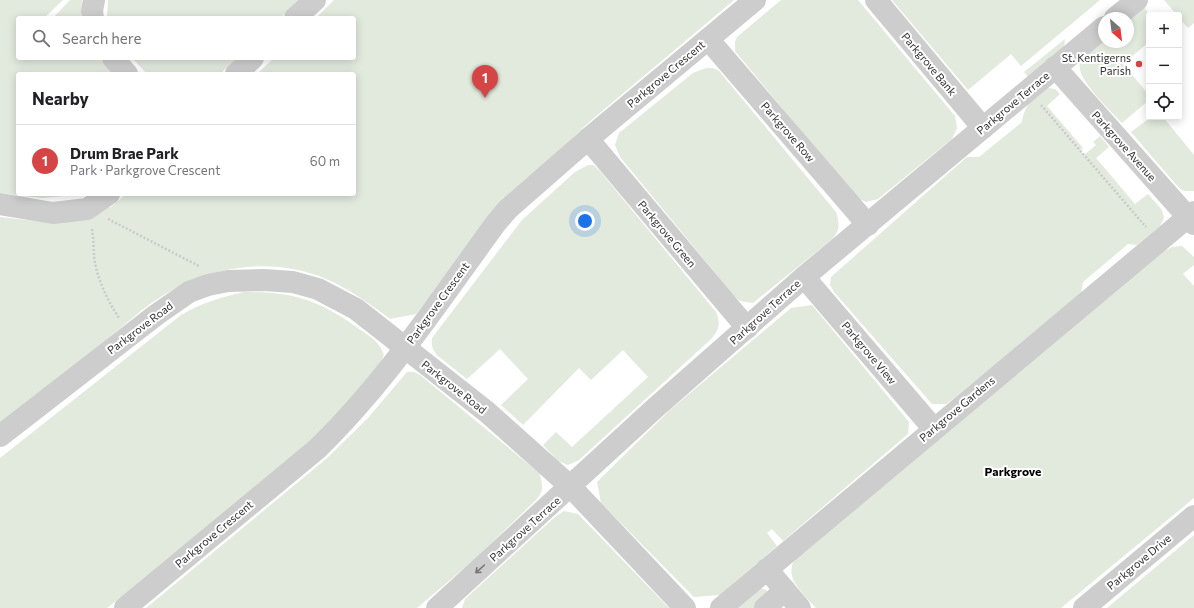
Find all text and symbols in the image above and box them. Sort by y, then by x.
north arrow [1098,12,1134,48]
map controls [1146,12,1182,120]
button: + [1146,12,1182,48]
search box [16,16,356,60]
icon: search [30,27,52,49]
text: Search here [62,29,141,47]
street label: Parkgrove Bank [899,30,959,98]
street label: Parkgrove Crescent [624,37,708,110]
button: − [1146,48,1182,84]
place label: St. Kentigerns Parish [1062,51,1131,77]
marker: St. Kentigerns Parish [1134,59,1144,69]
pin: 1 [472,65,498,98]
street label: Parkgrove Terrace [974,68,1052,137]
button: locate [1146,84,1182,120]
text: Nearby [32,88,89,109]
street label: Parkgrove Row [759,99,818,164]
street label: Parkgrove Avenue [1090,108,1159,183]
text: Drum Brae Park [70,144,179,162]
text: 1 [42,153,48,169]
text: 60 m [310,153,340,169]
text: Park · Parkgrove Crescent [70,162,221,178]
street label: Parkgrove Green [636,198,699,270]
your location [575,211,595,231]
street label: Parkgrove Crescent [404,259,472,346]
street label: Parkgrove Terrace [727,276,803,347]
street label: Parkgrove Road [104,299,175,356]
street label: Parkgrove View [839,319,899,387]
street label: Parkgrove Road [419,357,489,416]
street label: Parkgrove Gardens [916,373,997,444]
district label: Parkgrove [985,464,1041,478]
street label: Parkgrove Terrace [487,493,563,564]
street label: Parkgrove Crescent [172,497,256,570]
street label: Parkgrove Drive [1104,531,1173,592]
one-way arrow [474,565,485,574]

